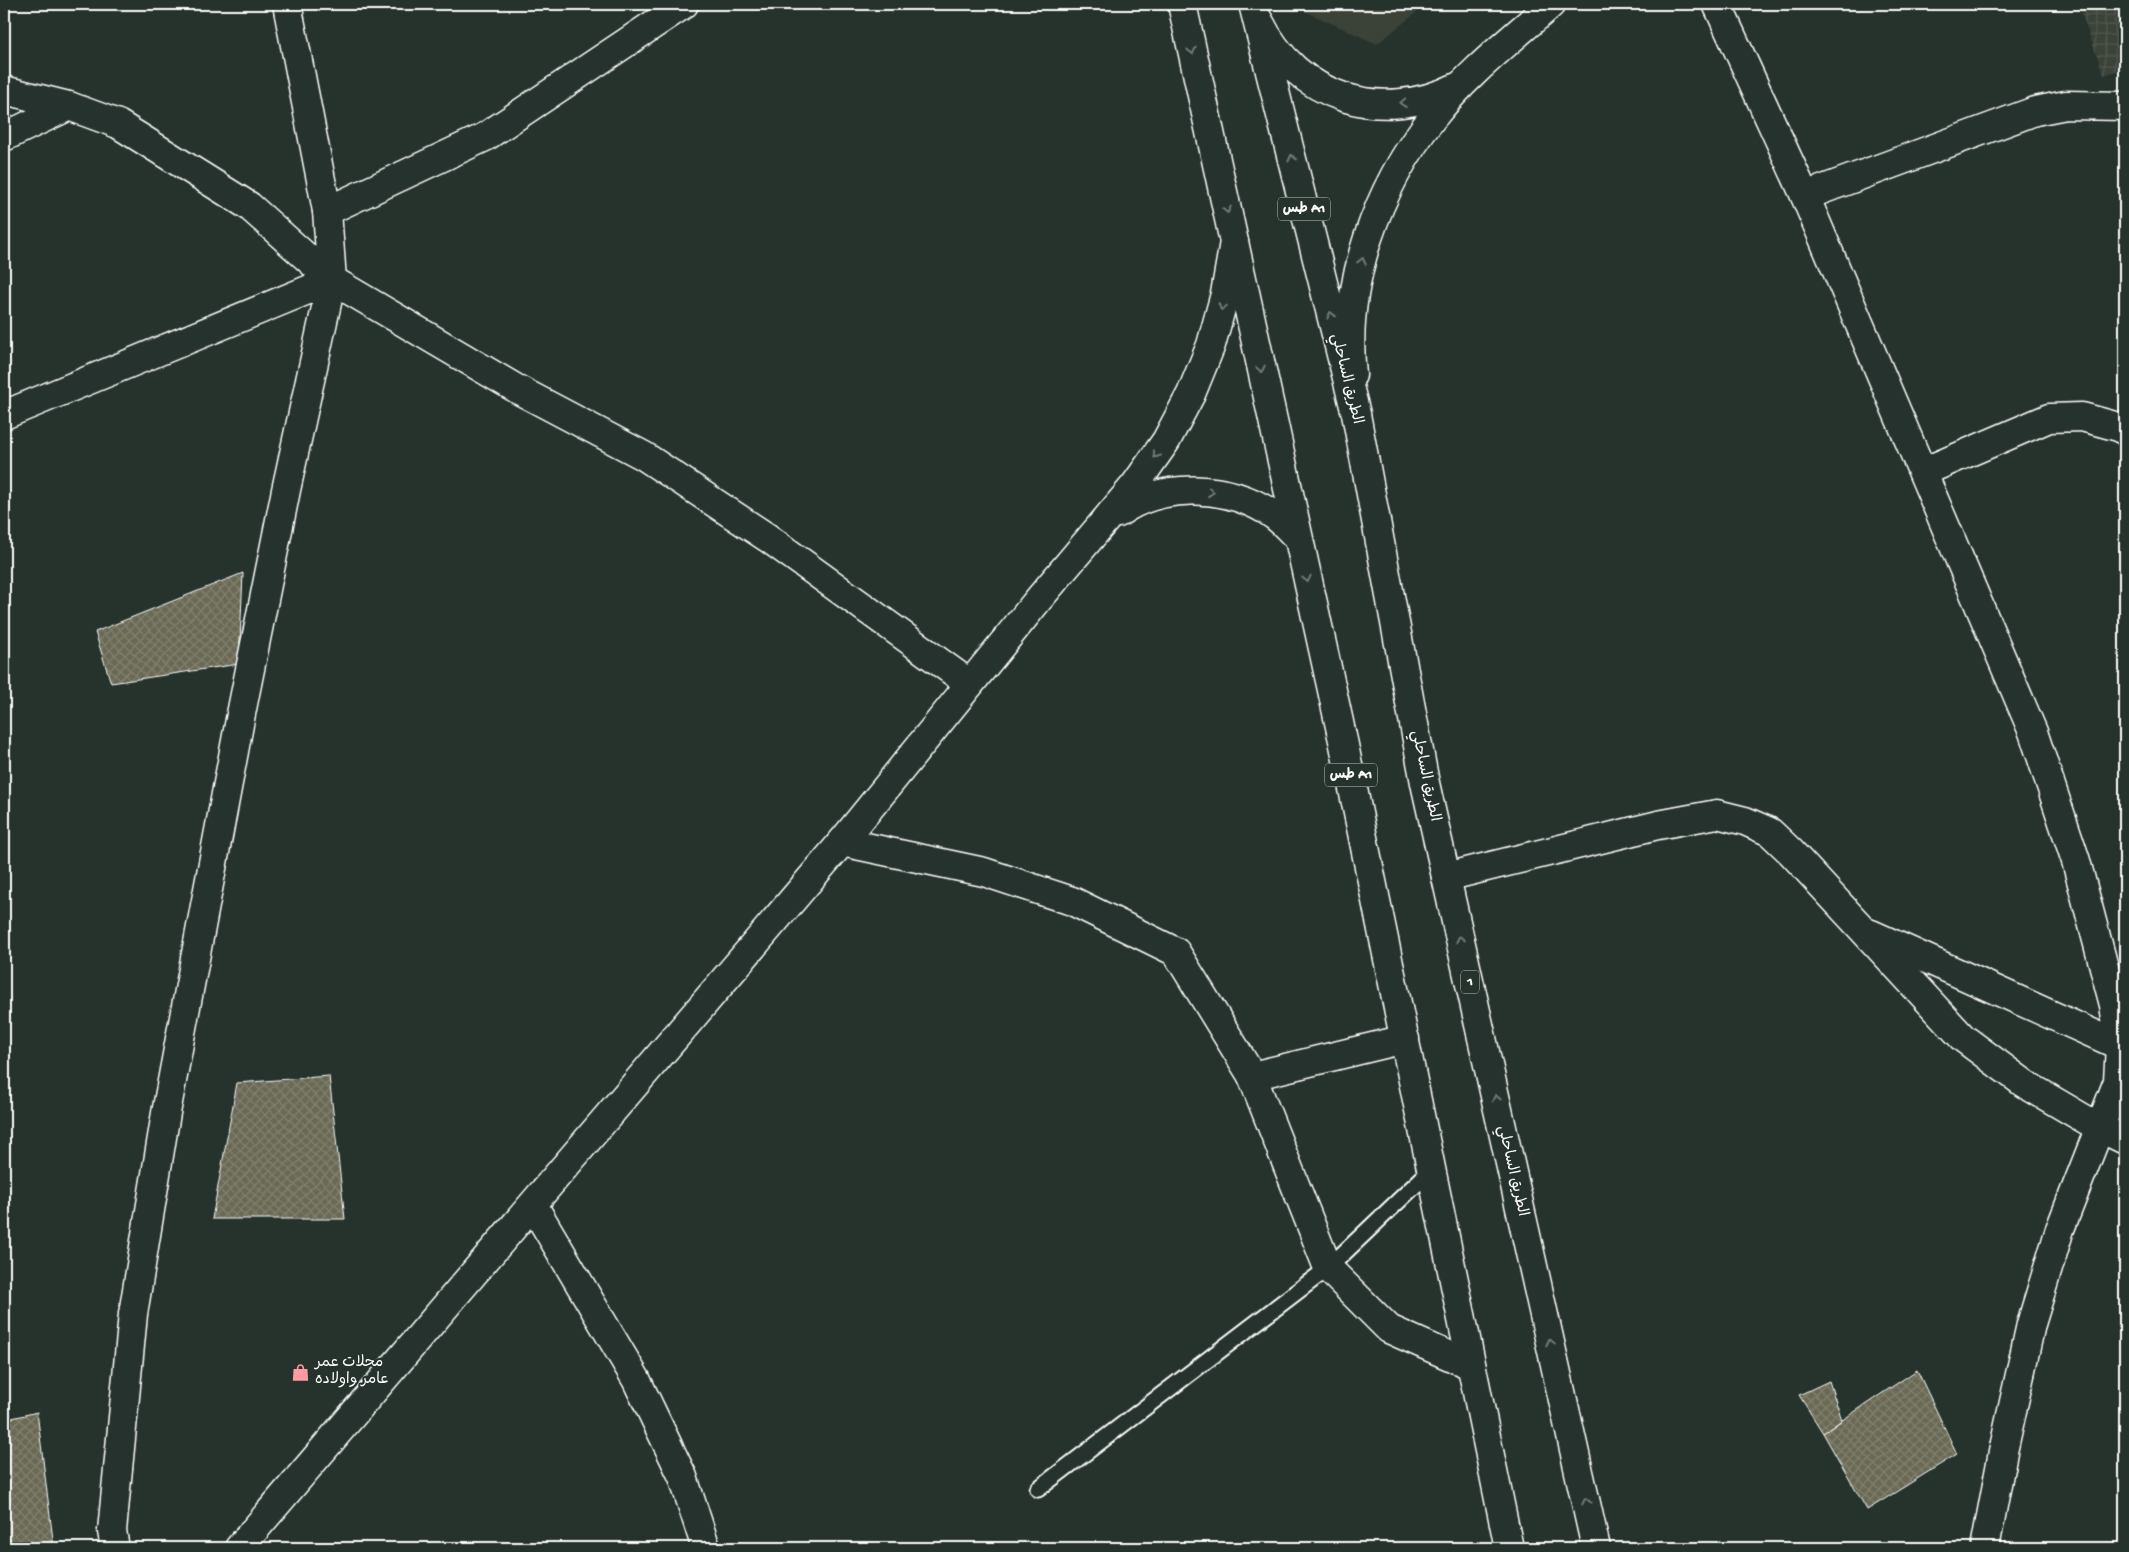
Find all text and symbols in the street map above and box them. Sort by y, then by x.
one-way arrow [1187,47,1197,56]
one-way arrow [1399,98,1407,109]
one-way arrow [1287,154,1297,162]
road number: طس A1 [1278,198,1330,220]
one-way arrow [1221,206,1232,215]
one-way arrow [1356,257,1367,266]
one-way arrow [1217,302,1227,310]
one-way arrow [1326,311,1337,320]
street label: الطريق الساحلي [1324,332,1366,427]
one-way arrow [1255,365,1266,374]
one-way arrow [1153,449,1162,459]
one-way arrow [1207,486,1215,497]
one-way arrow [1301,575,1312,584]
street label: الطريق الساحلي [1405,729,1443,824]
road number: طس A1 [1325,764,1377,786]
one-way arrow [1455,935,1466,944]
road number: 1 [1461,970,1479,994]
one-way arrow [1491,1094,1502,1103]
street label: الطريق الساحلي [1491,1124,1531,1219]
one-way arrow [1545,1338,1556,1347]
place label: محلات عمر عامر واولاده [313,1354,389,1389]
shop icon: محلات عمر عامر واولاده [291,1362,311,1382]
one-way arrow [1581,1496,1592,1505]

